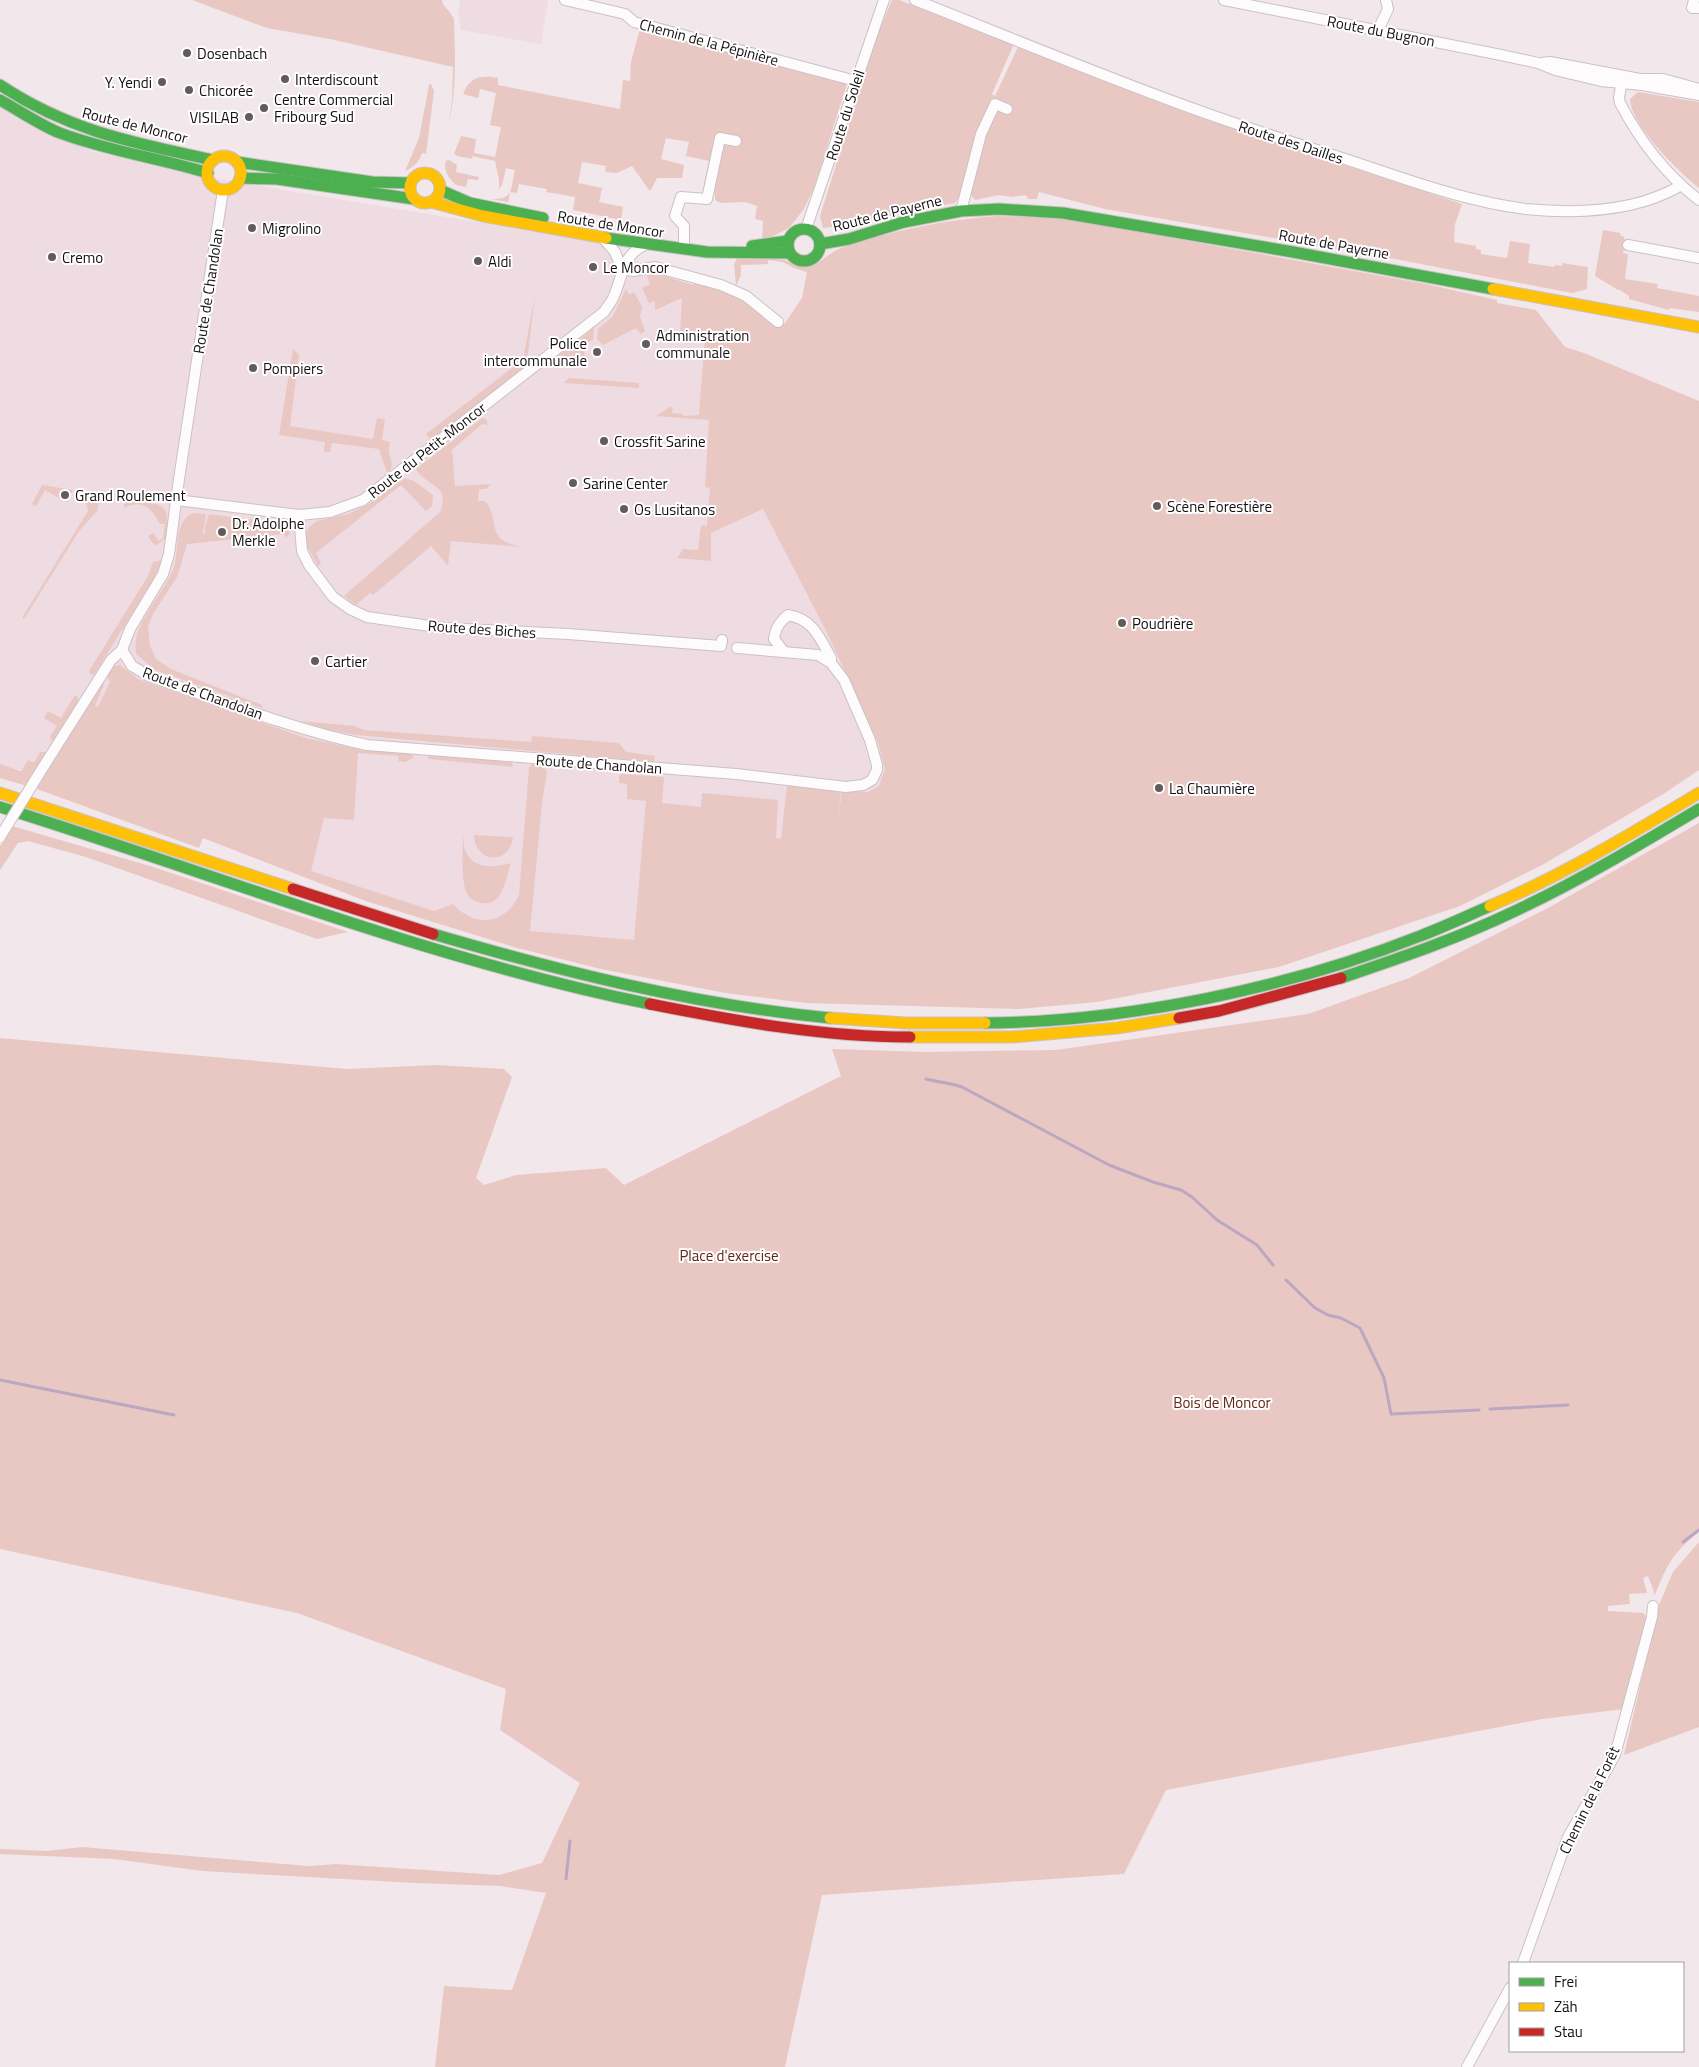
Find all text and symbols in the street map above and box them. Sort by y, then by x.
street label: Route du Bugnon [1325,9,1437,53]
street label: Chemin de la Pépinière [637,12,781,72]
place label: Dosenbach [197,42,267,65]
marker: Dosenbach [181,47,193,59]
street label: Route du Soleil [820,67,870,163]
place label: Interdiscount [295,68,379,91]
place label: Y. Yendi [105,71,152,94]
marker: Interdiscount [279,73,291,85]
marker: Y. Yendi [156,76,168,88]
place label: Chicorée [199,79,253,102]
marker: Chicorée [183,84,195,96]
place label: Centre Commercial Fribourg Sud [274,88,393,128]
street label: Route de Moncor [80,101,190,149]
marker: Centre Commercial Fribourg Sud [258,102,270,114]
place label: VISILAB [189,106,239,129]
marker: VISILAB [243,111,255,123]
street label: Route des Dailles [1236,114,1346,170]
street label: Route de Payerne [830,188,944,238]
street label: Route de Moncor [556,204,666,244]
place label: Migrolino [262,217,321,240]
marker: Migrolino [246,222,258,234]
street label: Route de Payerne [1277,223,1391,265]
street label: Route de Chandolan [187,227,229,355]
place label: Cremo [62,246,103,269]
place label: Aldi [488,250,512,273]
marker: Cremo [46,251,58,263]
marker: Aldi [472,255,484,267]
place label: Le Moncor [603,256,669,279]
marker: Le Moncor [587,261,599,273]
place label: Administration communale [656,324,749,364]
place label: Police intercommunale [484,332,587,372]
marker: Administration communale [640,338,652,350]
marker: Police intercommunale [591,346,603,358]
place label: Pompiers [263,357,323,380]
marker: Pompiers [247,362,259,374]
street label: Route du Petit-Moncor [363,396,491,504]
place label: Crossfit Sarine [614,430,706,453]
marker: Crossfit Sarine [598,435,610,447]
place label: Sarine Center [583,472,668,495]
marker: Sarine Center [567,477,579,489]
place label: Grand Roulement [75,484,186,507]
marker: Grand Roulement [59,489,71,501]
place label: Scène Forestière [1167,495,1272,518]
place label: Os Lusitanos [634,498,715,521]
marker: Scène Forestière [1151,500,1163,512]
marker: Os Lusitanos [618,503,630,515]
place label: Dr. Adolphe Merkle [232,512,304,552]
marker: Dr. Adolphe Merkle [216,526,228,538]
place label: Poudrière [1132,612,1193,635]
street label: Route des Biches [427,614,537,644]
marker: Poudrière [1116,617,1128,629]
place label: Cartier [325,650,367,673]
marker: Cartier [309,655,321,667]
street label: Route de Chandolan [140,661,266,725]
street label: Route de Chandolan [535,748,663,780]
place label: La Chaumière [1169,777,1255,800]
marker: La Chaumière [1153,782,1165,794]
park label: Place d'exercise [679,1244,779,1267]
park label: Bois de Moncor [1173,1391,1271,1414]
street label: Chemin de la Forêt [1553,1742,1625,1858]
legend [1509,1962,1684,2052]
text: Frei [1554,1970,1577,1993]
text: Zäh [1554,1995,1578,2018]
text: Stau [1554,2020,1583,2043]

